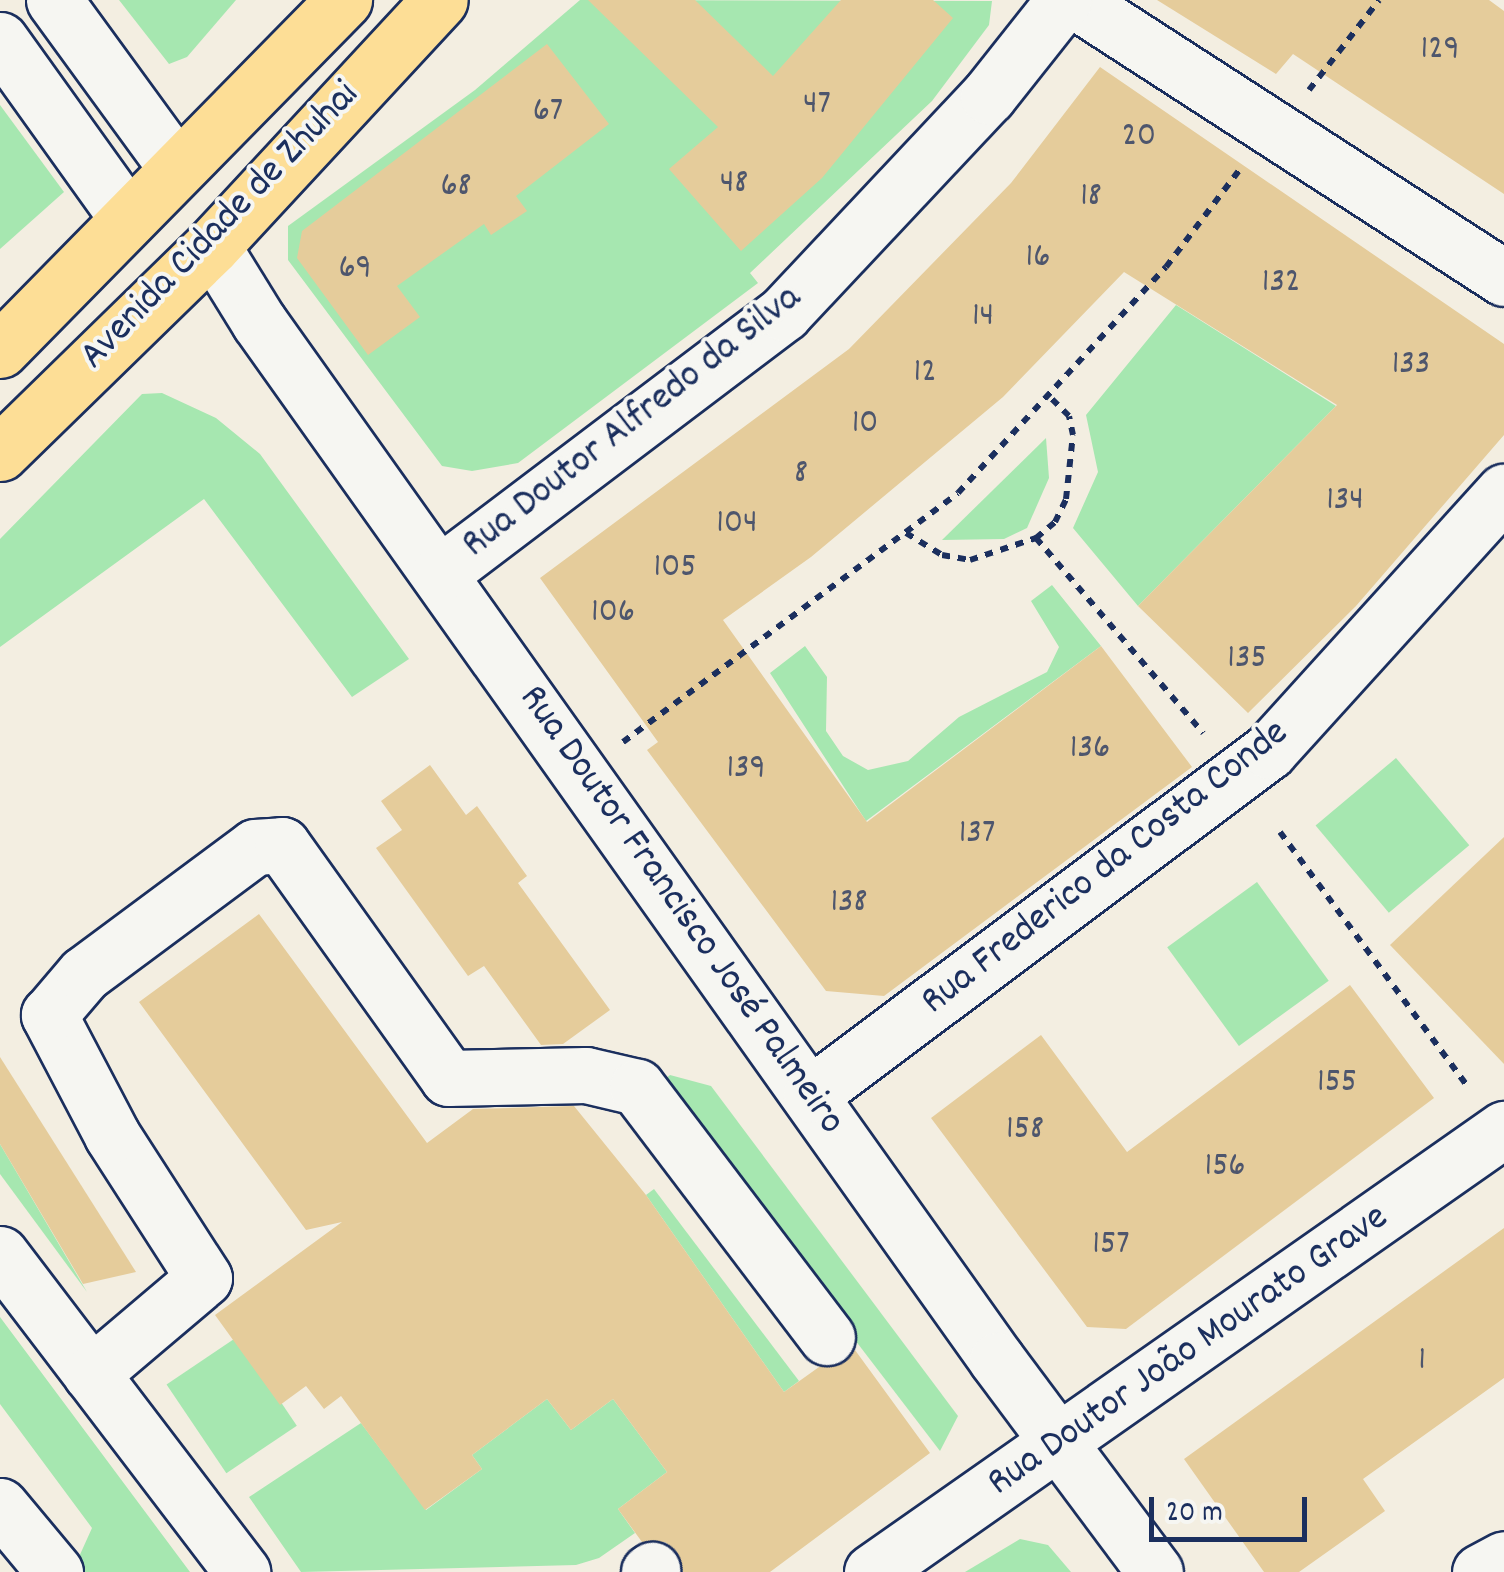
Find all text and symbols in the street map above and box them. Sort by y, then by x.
house number: 129 [1421,29,1459,71]
street label: Avenida Cidade de Zhuhai [71,73,371,381]
house number: 47 [803,84,831,126]
house number: 67 [533,91,563,133]
house number: 20 [1122,116,1156,158]
house number: 48 [720,163,748,205]
house number: 68 [440,166,472,208]
house number: 18 [1080,176,1102,218]
house number: 16 [1026,237,1050,279]
house number: 69 [338,248,372,290]
house number: 132 [1262,262,1300,304]
street label: Rua Doutor Alfredo da Silva [454,276,812,570]
house number: 14 [972,296,994,338]
house number: 133 [1392,344,1430,386]
house number: 12 [914,352,936,394]
house number: 10 [852,403,878,445]
house number: 8 [794,453,808,495]
house number: 134 [1326,480,1364,522]
house number: 104 [716,503,758,545]
house number: 105 [654,547,696,589]
house number: 106 [591,592,635,634]
house number: 135 [1227,638,1267,680]
street label: Rua Doutor Francisco José Palmeiro [506,677,854,1145]
street label: Rua Frederico da Costa Conde [913,711,1299,1027]
house number: 136 [1070,728,1110,770]
house number: 139 [726,748,766,790]
house number: 137 [959,813,995,855]
house number: 138 [830,882,868,924]
house number: 155 [1317,1062,1357,1104]
house number: 158 [1006,1109,1044,1151]
house number: 156 [1204,1146,1246,1188]
street label: Rua Doutor João Mourato Grave [979,1195,1399,1509]
house number: 157 [1092,1224,1130,1266]
house number: 1 [1418,1340,1426,1382]
scale bar [1154,1477,1312,1539]
text: 20 m [1166,1493,1223,1536]

